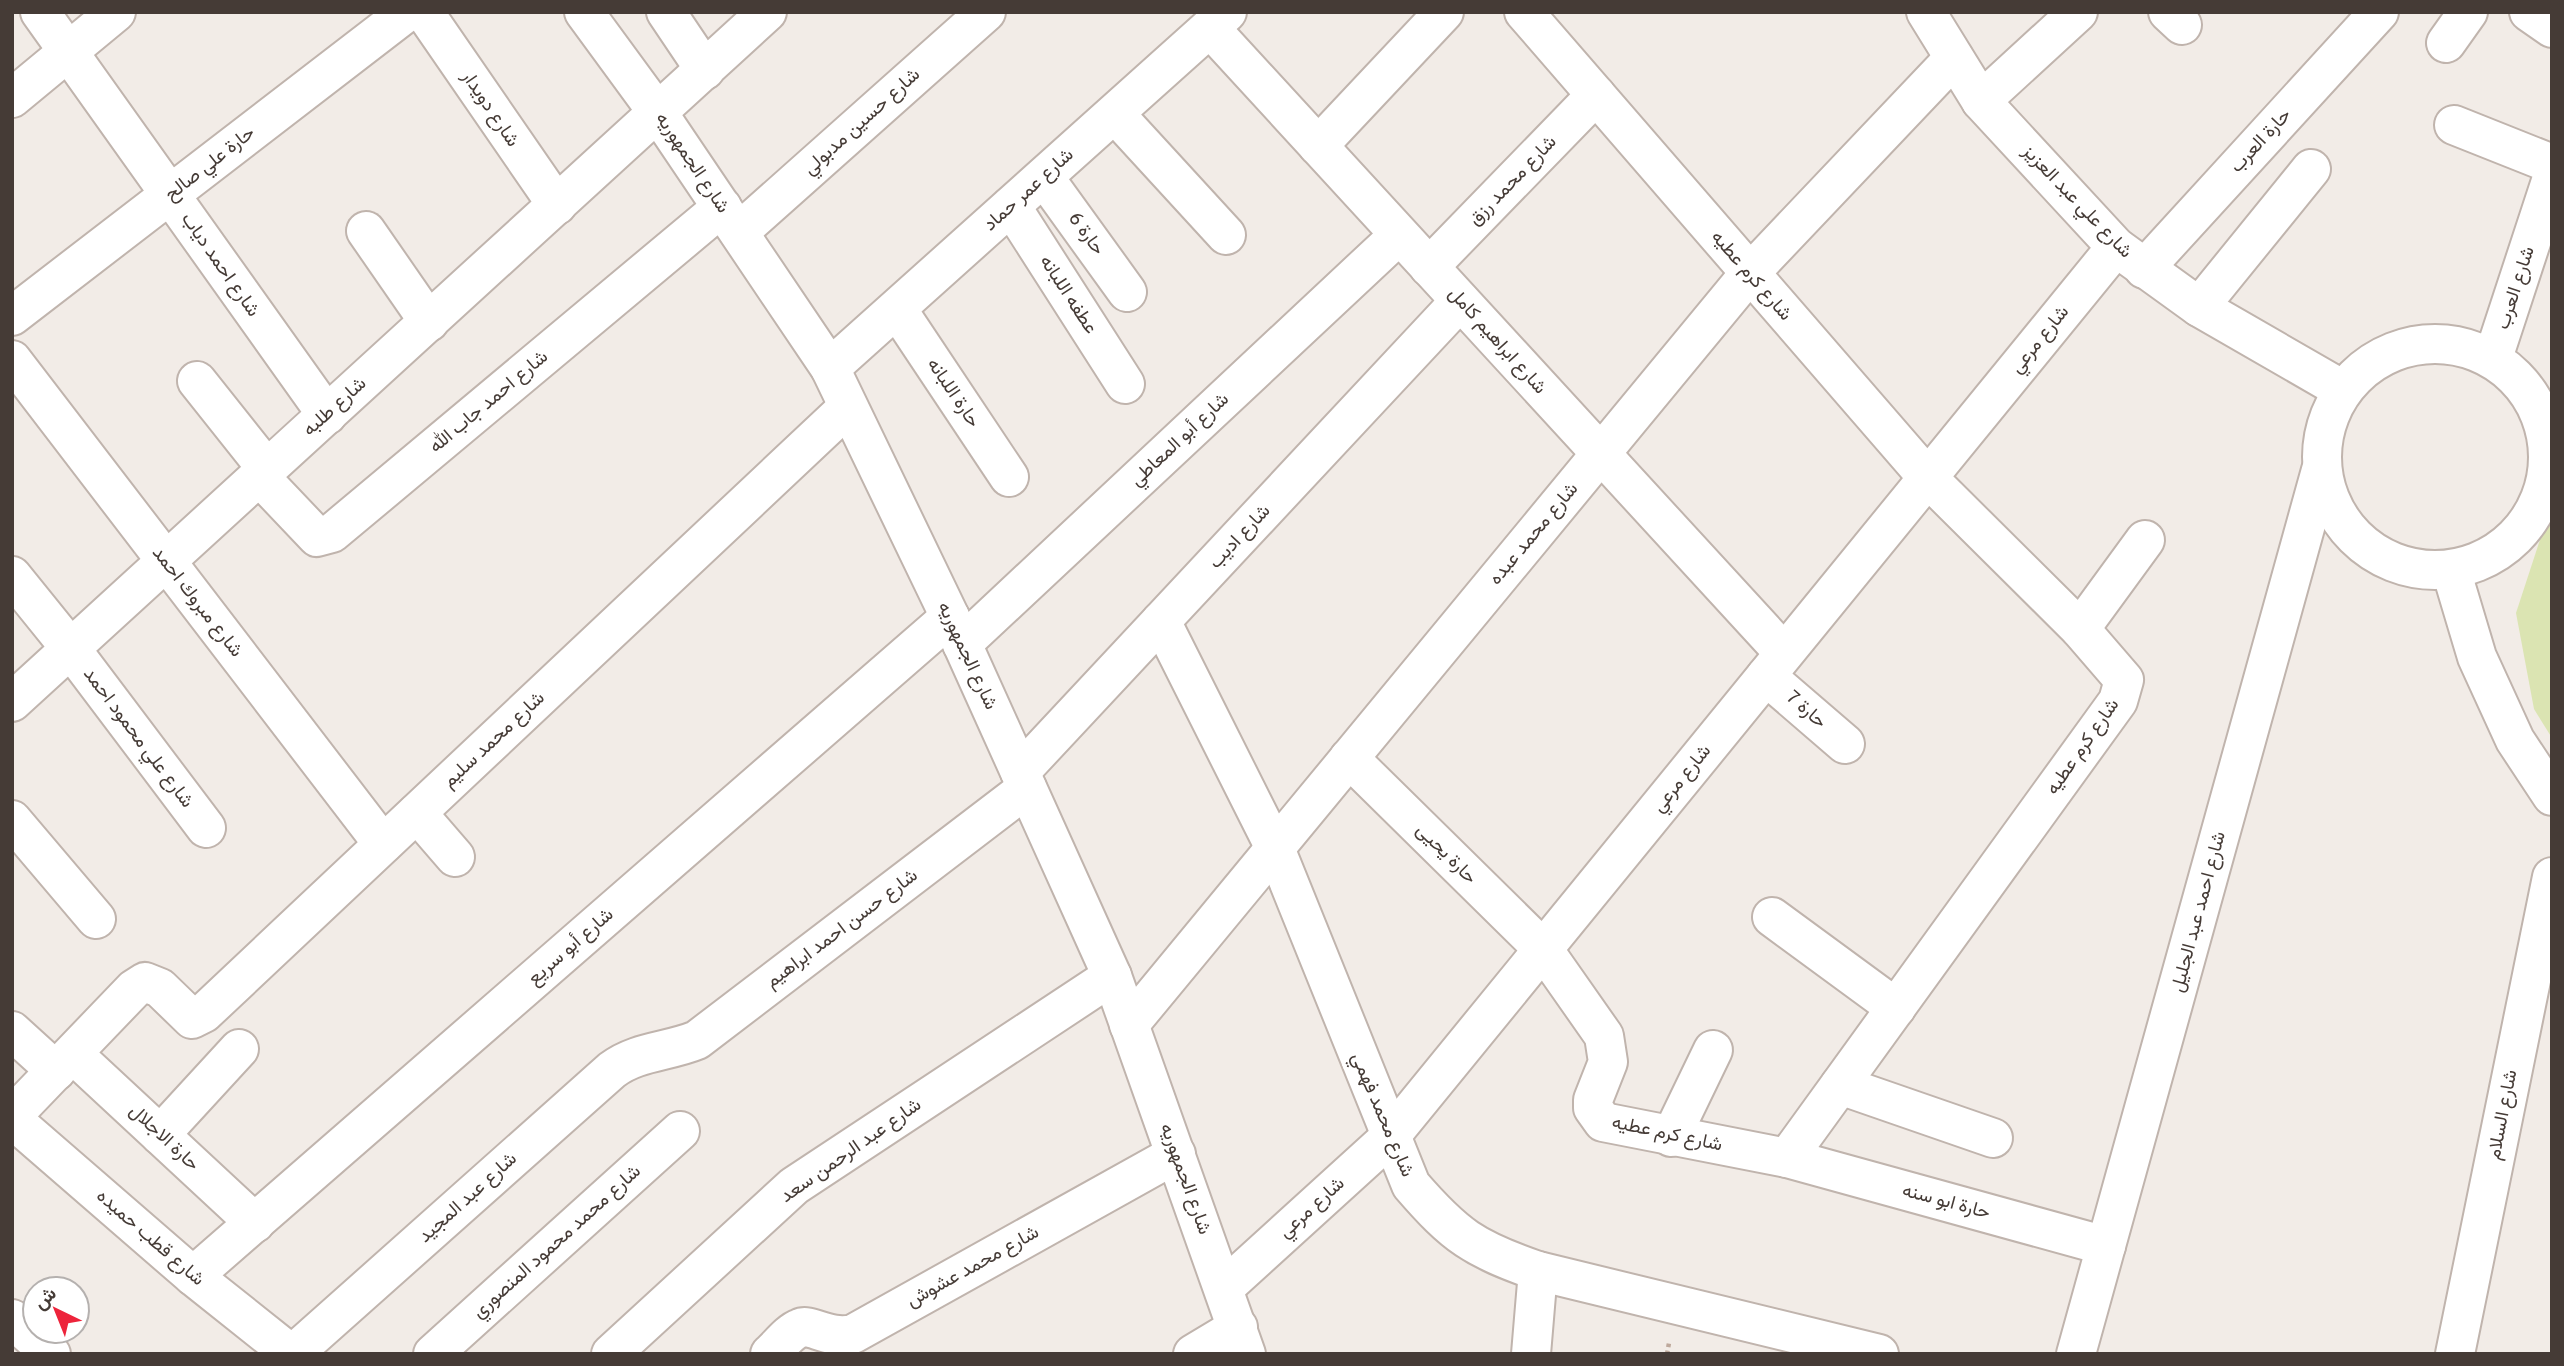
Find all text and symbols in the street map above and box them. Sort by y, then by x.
street label: شارع حسين مدبولي [799,63,927,182]
street label: شارع دويدار [455,65,524,152]
street label: حارة العرب [2225,104,2297,178]
street label: شارع الجمهوريه [649,108,735,218]
street label: حارة علي صالح [160,121,261,208]
street label: شارع محمد رزق [1464,131,1562,231]
street label: شارع علي عبد العزيز [2015,140,2137,265]
street label: شارع عمر حماد [979,143,1079,237]
street label: شارع احمد دياب [175,208,265,322]
street label: حارة 6 [1062,208,1110,260]
street label: شارع كرم عطيه [1705,226,1797,326]
street label: شارع العرب [2491,243,2541,333]
street label: عطفه اللبانه [1034,251,1102,339]
street label: شارع ابراهيم كامل [1443,282,1551,400]
street label: شارع مرعي [2005,301,2076,380]
street label: شارع احمد جاب الله [425,345,553,459]
street label: حارة اللبانه [921,354,985,432]
street label: شارع طلبه [298,372,372,442]
street label: شارع أبو المعاطي [1125,388,1236,494]
street label: شارع محمد عبده [1484,478,1584,590]
street label: شارع اديب [1204,500,1276,574]
street label: شارع مبروك احمد [146,542,248,662]
street label: شارع الجمهوريه [931,598,1003,714]
street label: شارع علي محمود احمد [76,663,199,814]
street label: شارع محمد سليم [438,686,550,794]
street label: حارة 7 [1781,686,1831,734]
street label: شارع كرم عطيه [2041,694,2125,800]
street label: شارع مرعي [1647,740,1718,819]
street label: حارة يحيى [1410,818,1482,890]
street label: شارع احمد عبد الجليل [2166,829,2232,995]
street label: شارع حسن احمد ابراهيم [761,864,923,994]
street label: شارع أبو سريع [523,903,619,991]
street label: شارع محمد فهمي [1343,1049,1419,1182]
street label: شارع السلام [2483,1068,2523,1162]
street label: شارع عبد الرحمن سعد [776,1093,926,1209]
street label: حارة الاجلال [124,1099,204,1177]
street label: شارع كرم عطيه [1610,1111,1724,1157]
street label: شارع الجمهوريه [1154,1120,1216,1238]
street label: شارع عبد المجيد [414,1147,522,1249]
street label: شارع محمد محمود المنصوري [468,1160,648,1326]
street label: شارع مرعي [1274,1172,1351,1245]
street label: حارة ابو سنه [1899,1179,1993,1225]
street label: شارع قطب حميده [91,1184,209,1292]
street label: شارع محمد عشوش [902,1221,1044,1313]
north arrow [21,1275,91,1345]
text: ش [29,1282,62,1316]

